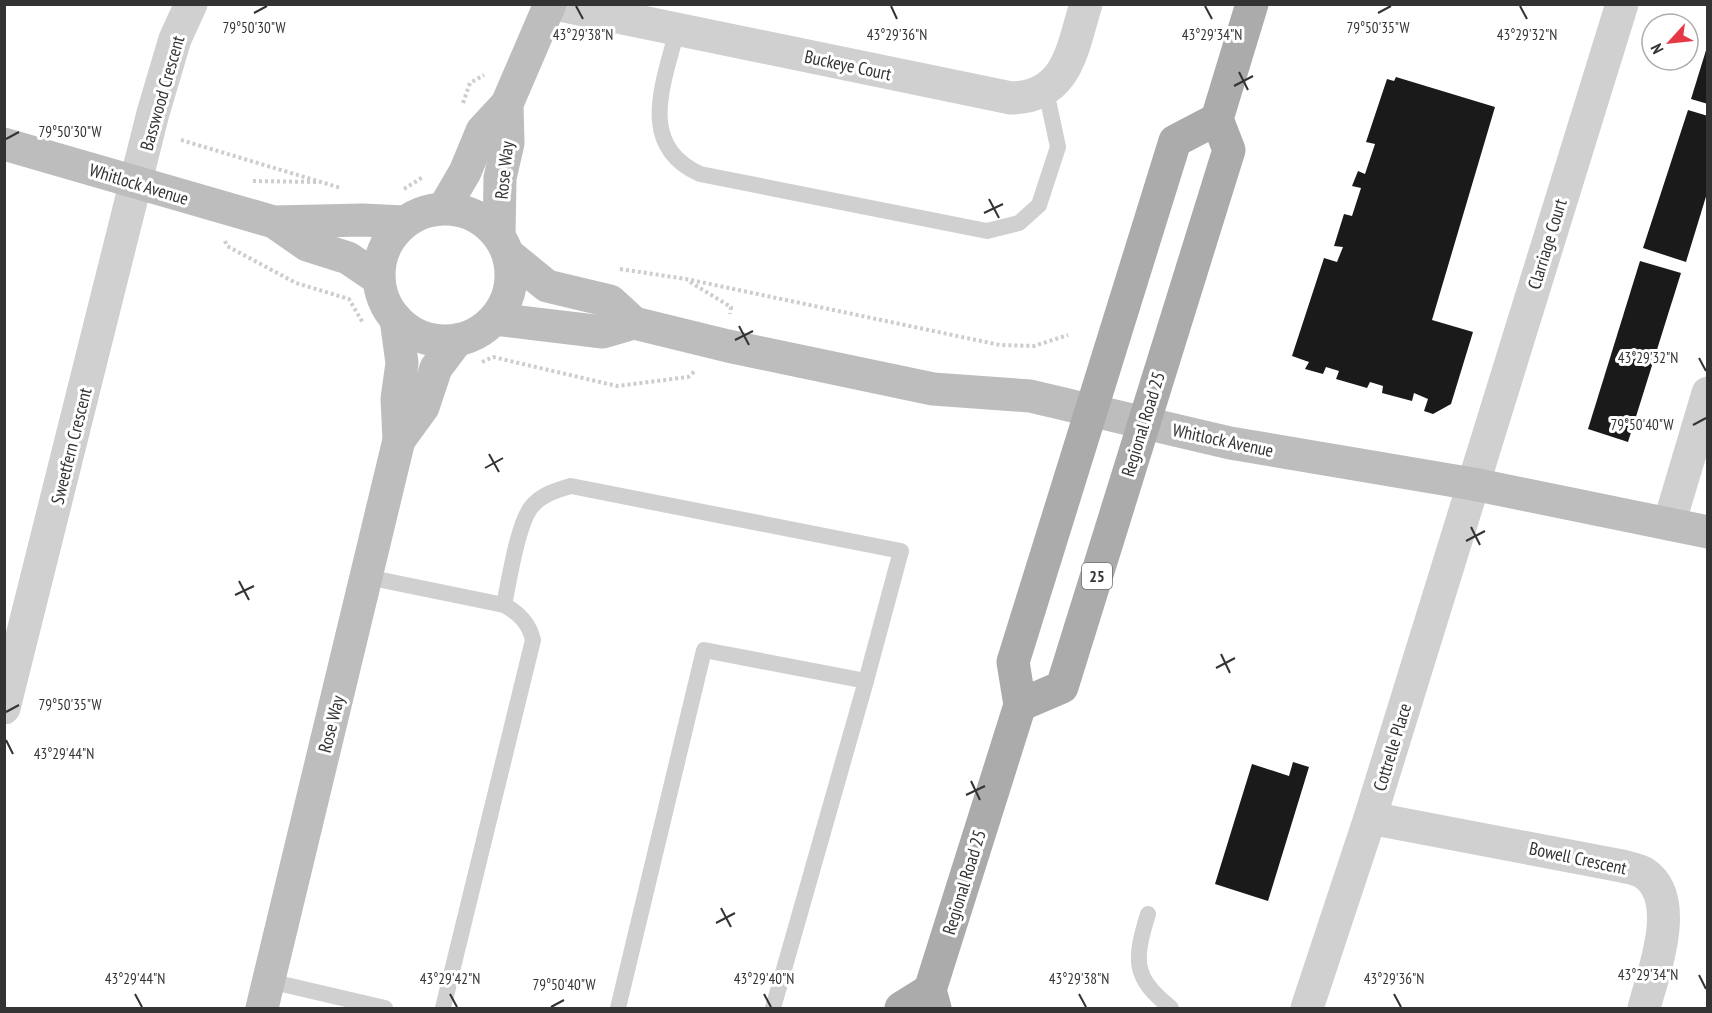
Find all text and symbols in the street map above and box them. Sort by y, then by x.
north arrow [1640,12,1700,72]
text: 79°50'30"W [222,18,286,37]
text: 79°50'35"W [1346,18,1410,37]
text: 43°29'38"N [553,25,613,44]
text: 43°29'36"N [867,25,927,44]
text: 43°29'34"N [1182,25,1242,44]
text: 43°29'32"N [1497,25,1557,44]
street label: Basswood Crescent [135,33,189,153]
text: N [1646,40,1668,57]
street label: Buckeye Court [802,45,894,85]
text: 79°50'30"W [38,122,102,141]
street label: Rose Way [490,140,519,200]
street label: Whitlock Avenue [87,158,191,210]
street label: Clarriage Court [1522,196,1572,292]
text: 43°29'32"N [1618,348,1678,367]
street label: Regional Road 25 [1116,369,1170,479]
street label: Sweetfern Crescent [45,385,97,507]
text: 79°50'40"W [1610,415,1674,434]
street label: Whitlock Avenue [1170,418,1276,462]
road number: 25 [1082,563,1112,589]
street label: Rose Way [313,693,349,755]
text: 79°50'35"W [38,695,102,714]
street label: Cottrelle Place [1368,700,1416,794]
text: 43°29'44"N [34,744,94,763]
street label: Regional Road 25 [937,827,991,937]
street label: Bowell Crescent [1527,836,1629,880]
text: 43°29'34"N [1618,965,1678,984]
text: 43°29'44"N [105,969,165,988]
text: 43°29'42"N [420,969,480,988]
text: 43°29'40"N [734,969,794,988]
text: 43°29'38"N [1049,969,1109,988]
text: 43°29'36"N [1364,969,1424,988]
text: 79°50'40"W [532,975,596,994]

